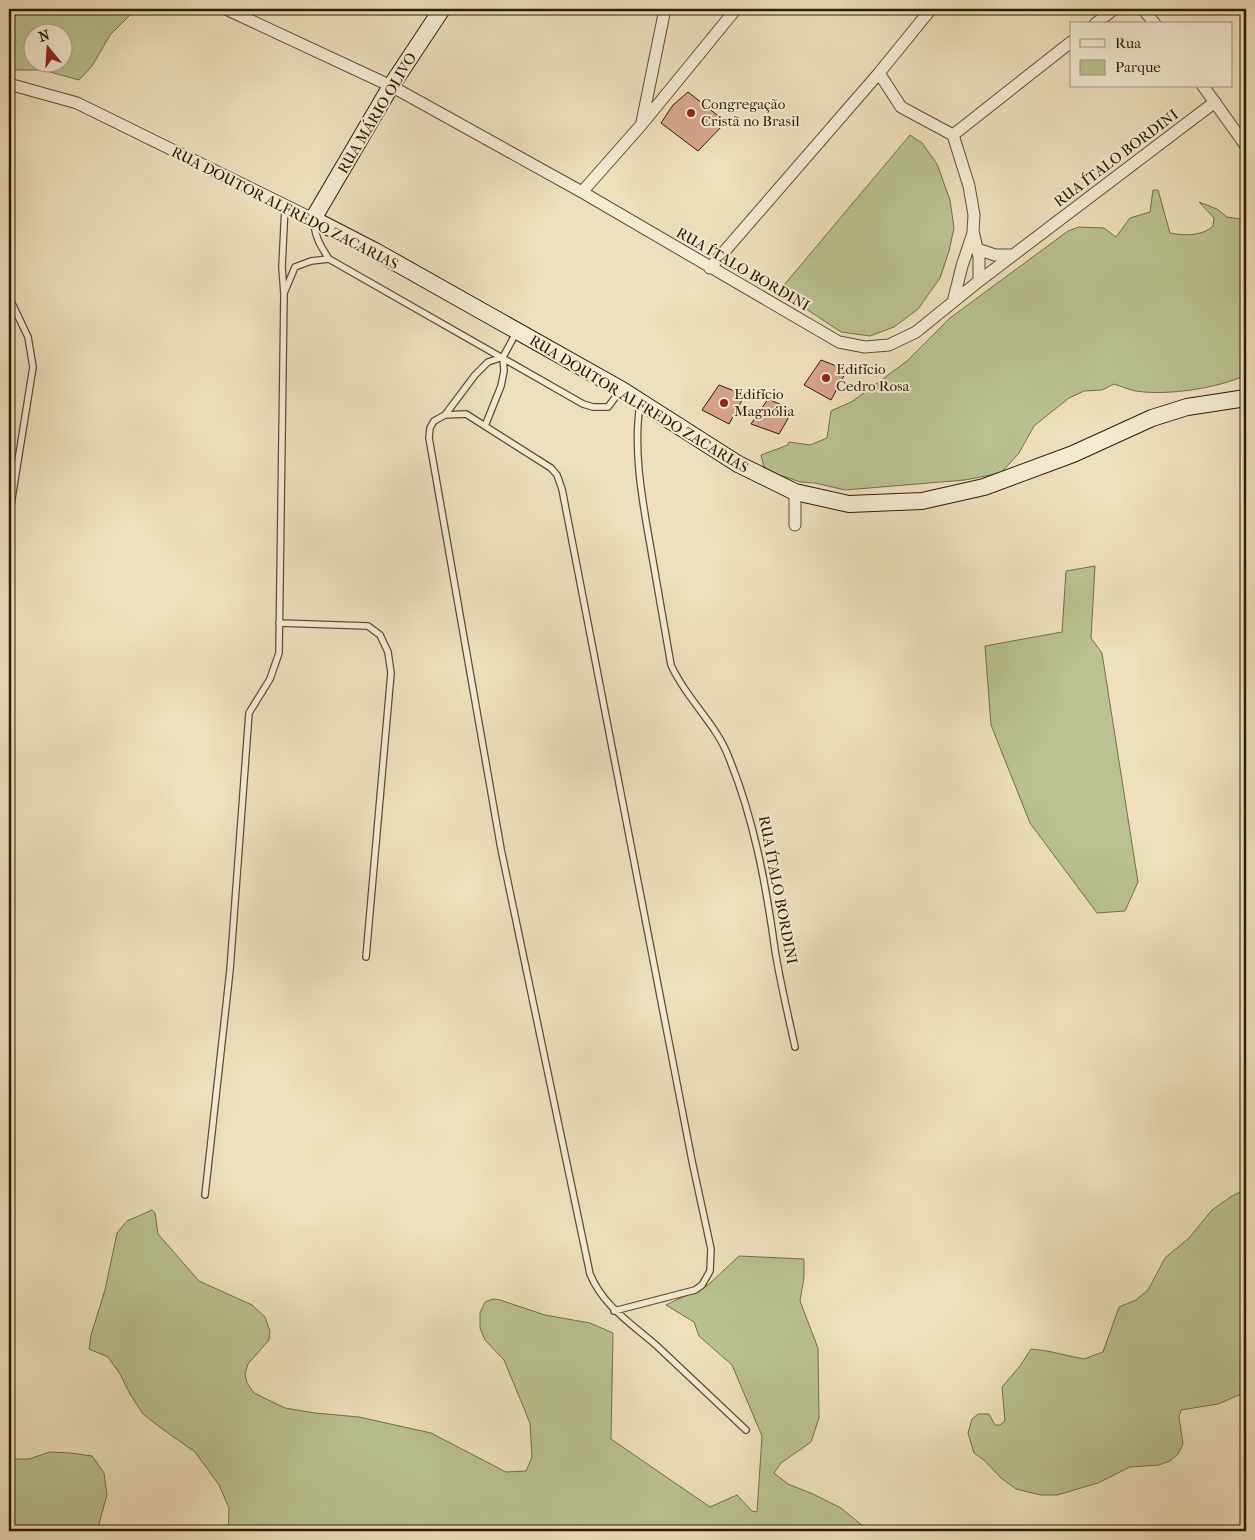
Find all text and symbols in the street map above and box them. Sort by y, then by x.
north arrow [22,22,72,72]
legend [1070,22,1232,88]
text: N [36,26,52,46]
text: Rua [1115,34,1142,52]
street label: RUA MÁRIO OLIVO [334,49,420,177]
text: Parque [1115,58,1161,76]
place label: Congregação Cristã no Brasil [701,95,800,130]
street label: RUA ÍTALO BORDINI [1050,105,1182,211]
marker: Congregação Cristã no Brasil [685,107,697,119]
street label: RUA DOUTOR ALFREDO ZACARIAS [168,143,402,273]
street label: RUA ÍTALO BORDINI [673,223,813,315]
street label: RUA DOUTOR ALFREDO ZACARIAS [526,331,752,477]
place label: Edifício Cedro Rosa [836,360,911,395]
marker: Edifício Cedro Rosa [820,372,832,384]
place label: Edifício Magnólia [734,385,795,420]
marker: Edifício Magnólia [718,397,730,409]
street label: RUA ÍTALO BORDINI [755,814,801,966]

